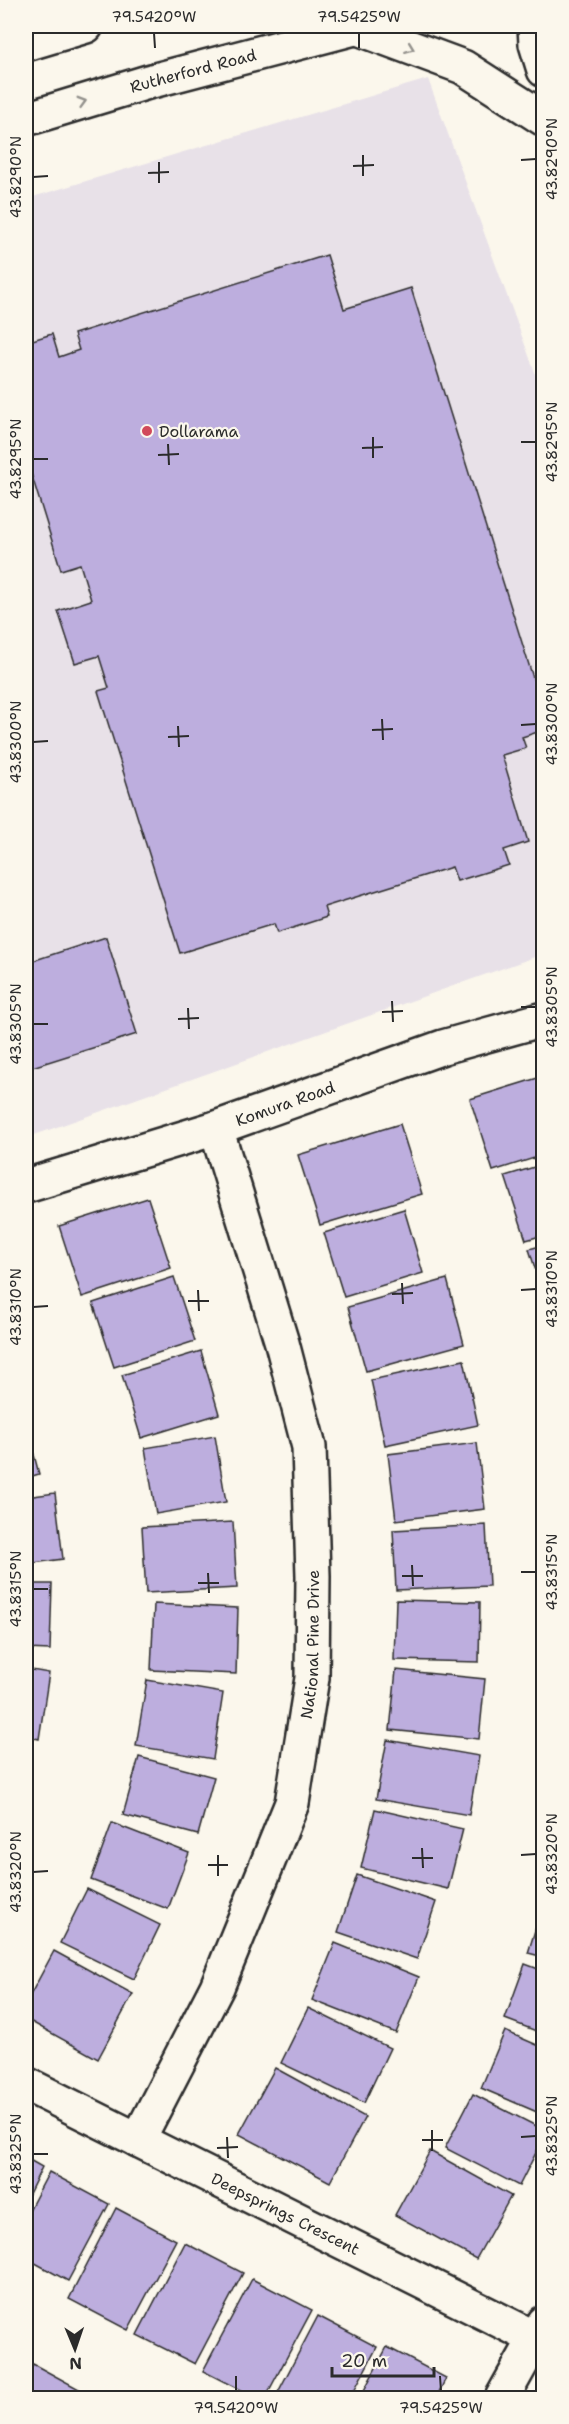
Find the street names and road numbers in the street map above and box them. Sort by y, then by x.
street label: Rutherford Road [127,44,259,98]
street label: Komura Road [233,1076,338,1131]
street label: National Pine Drive [296,1569,324,1720]
street label: Deepsprings Crescent [207,2168,363,2260]

